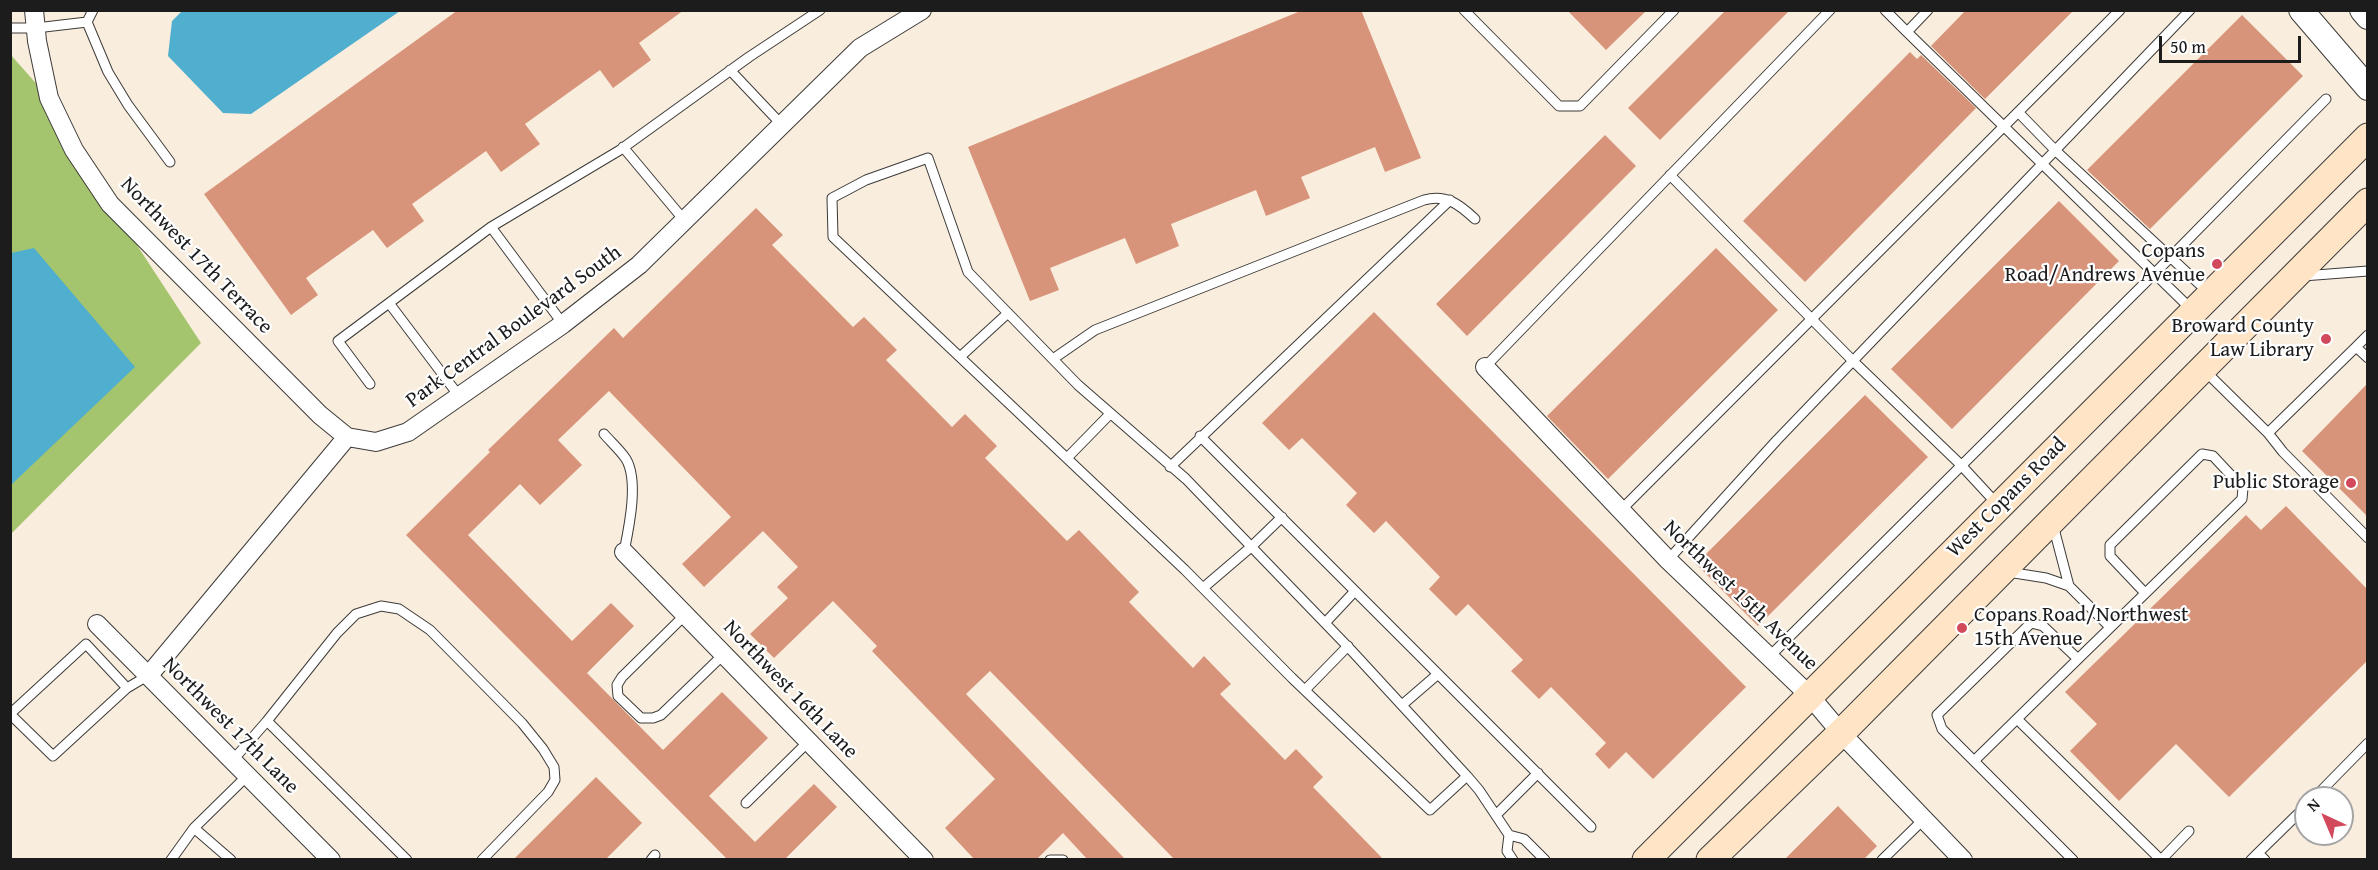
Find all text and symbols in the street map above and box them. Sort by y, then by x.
scale bar [2162,24,2304,62]
text: 50 m [2170,33,2206,60]
street label: Northwest 17th Terrace [115,172,277,340]
place label: Copans Road/Andrews Avenue [2005,239,2205,289]
street label: Park Central Boulevard South [401,240,627,414]
marker: Copans Road/Andrews Avenue [2210,257,2224,271]
place label: Broward County Law Library [2171,314,2314,364]
marker: Broward County Law Library [2319,332,2333,346]
street label: West Copans Road [1942,433,2072,563]
place label: Public Storage [2213,470,2339,496]
marker: Public Storage [2344,476,2358,490]
street label: Northwest 15th Avenue [1657,516,1823,676]
place label: Copans Road/Northwest 15th Avenue [1974,603,2188,653]
street label: Northwest 16th Lane [717,615,863,765]
marker: Copans Road/Northwest 15th Avenue [1955,621,1969,635]
street label: Northwest 17th Lane [156,652,304,800]
north arrow [2294,786,2354,846]
text: N [2301,792,2325,817]

